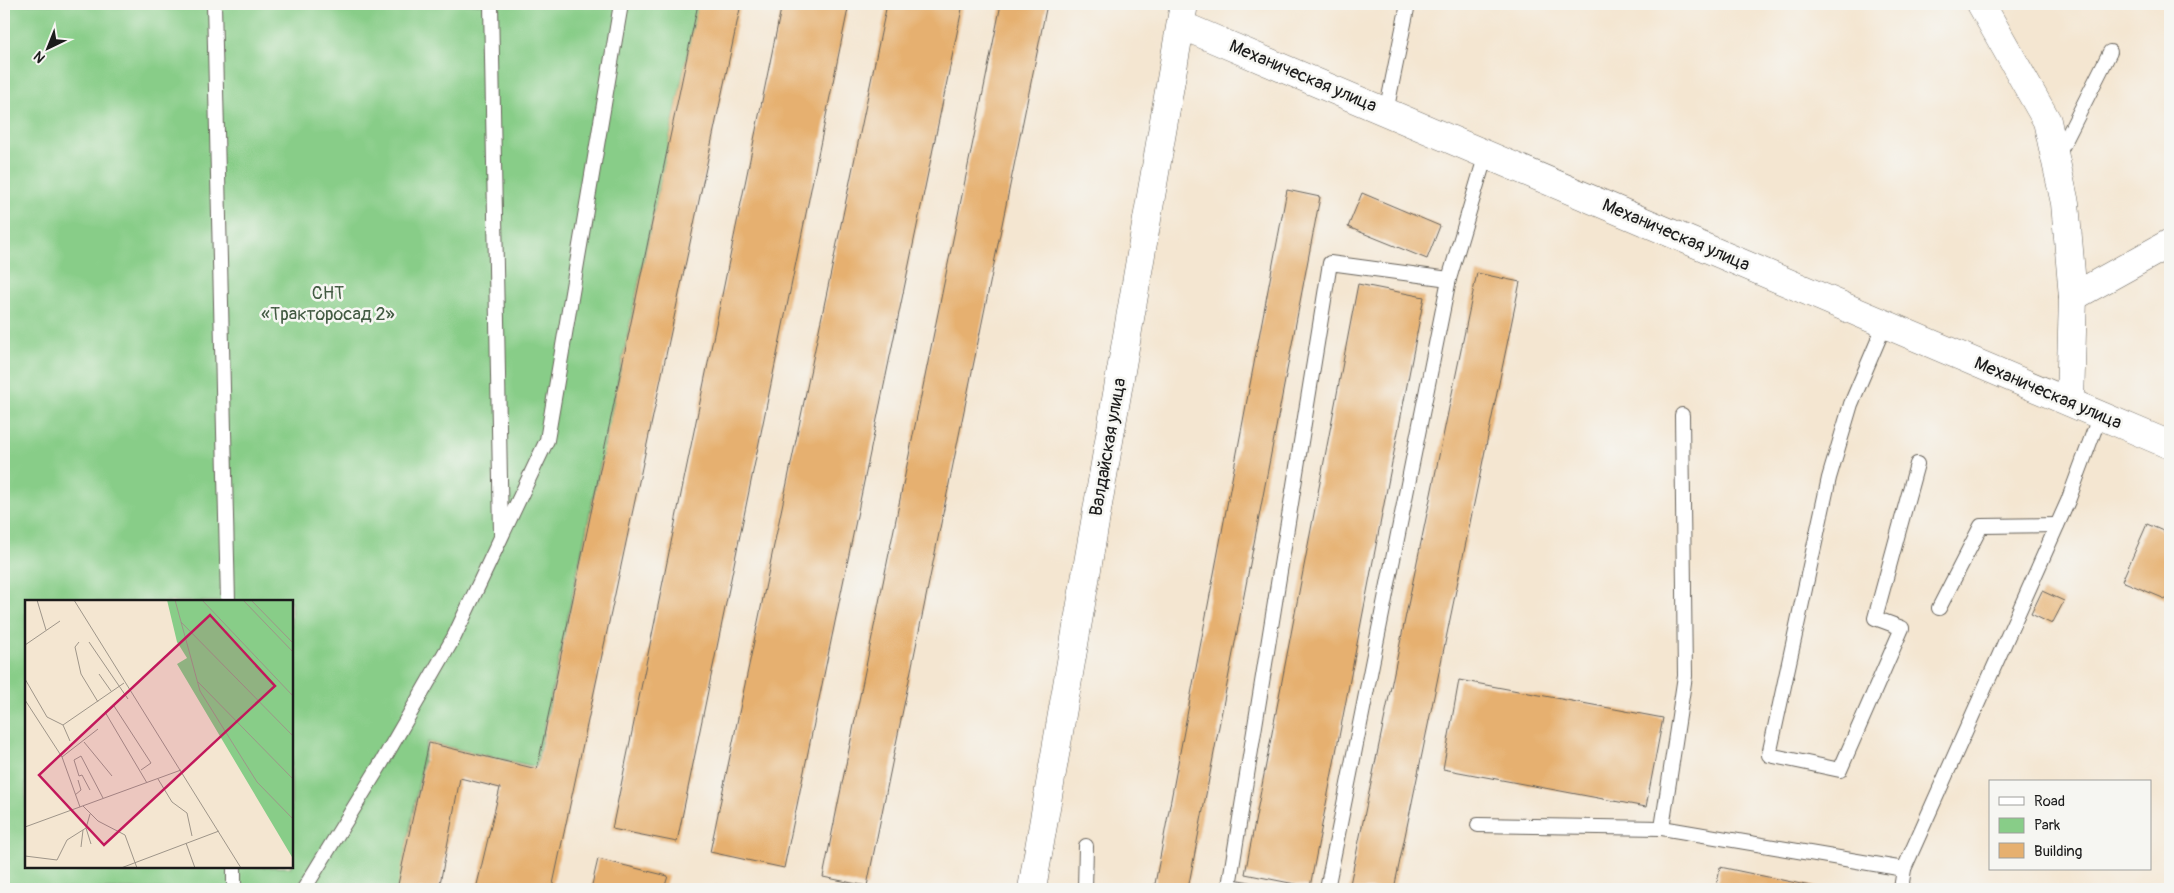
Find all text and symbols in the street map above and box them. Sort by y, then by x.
north arrow [22,22,72,72]
street label: Механическая улица [1226,35,1380,117]
text: N [30,48,49,67]
street label: Механическая улица [1599,194,1753,276]
park label: СНТ «Тракторосад 2» [261,282,395,326]
street label: Механическая улица [1971,352,2125,434]
street label: Валдайская улица [1085,376,1131,518]
inset map [25,600,292,868]
legend [1989,780,2152,870]
text: Road [2034,792,2065,811]
text: Park [2034,816,2061,835]
text: Building [2034,842,2082,861]

